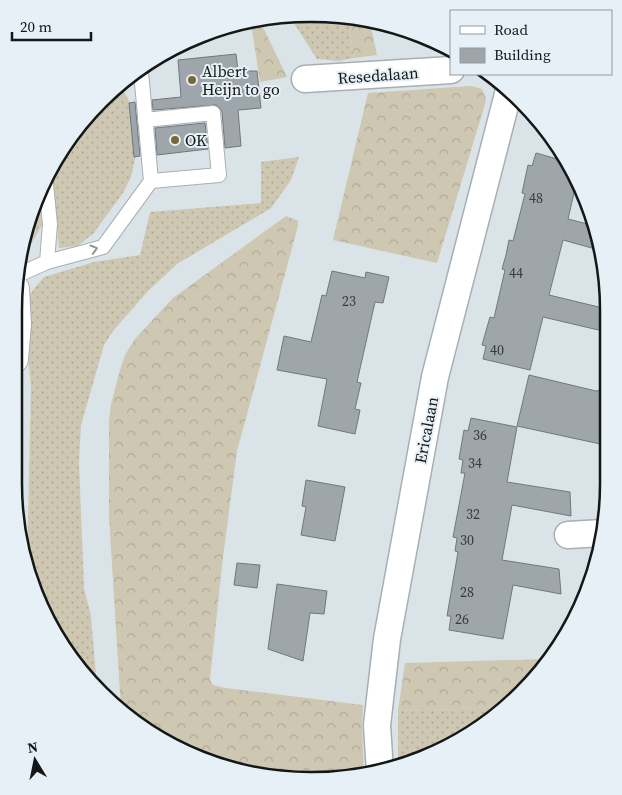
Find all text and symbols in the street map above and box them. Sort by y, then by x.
scale bar [12,10,91,42]
legend [450,10,612,75]
text: 20 m [20,16,52,37]
text: Road [494,19,528,40]
text: Building [494,44,551,65]
place label: Albert Heijn to go [202,60,280,100]
street label: Resedalaan [337,61,420,89]
marker: Albert Heijn to go [186,74,198,86]
place label: OK [185,129,207,151]
marker: OK [169,134,181,146]
house number: 48 [529,188,543,208]
one-way arrow [90,245,98,255]
house number: 44 [509,263,523,283]
house number: 23 [342,291,356,311]
house number: 40 [490,340,504,360]
street label: Ericalaan [409,394,443,465]
house number: 36 [473,425,487,445]
house number: 34 [468,453,482,473]
house number: 32 [466,504,480,524]
house number: 30 [460,530,474,550]
house number: 28 [460,582,474,602]
house number: 26 [455,609,469,629]
north arrow [10,735,60,785]
text: N [26,736,40,758]

